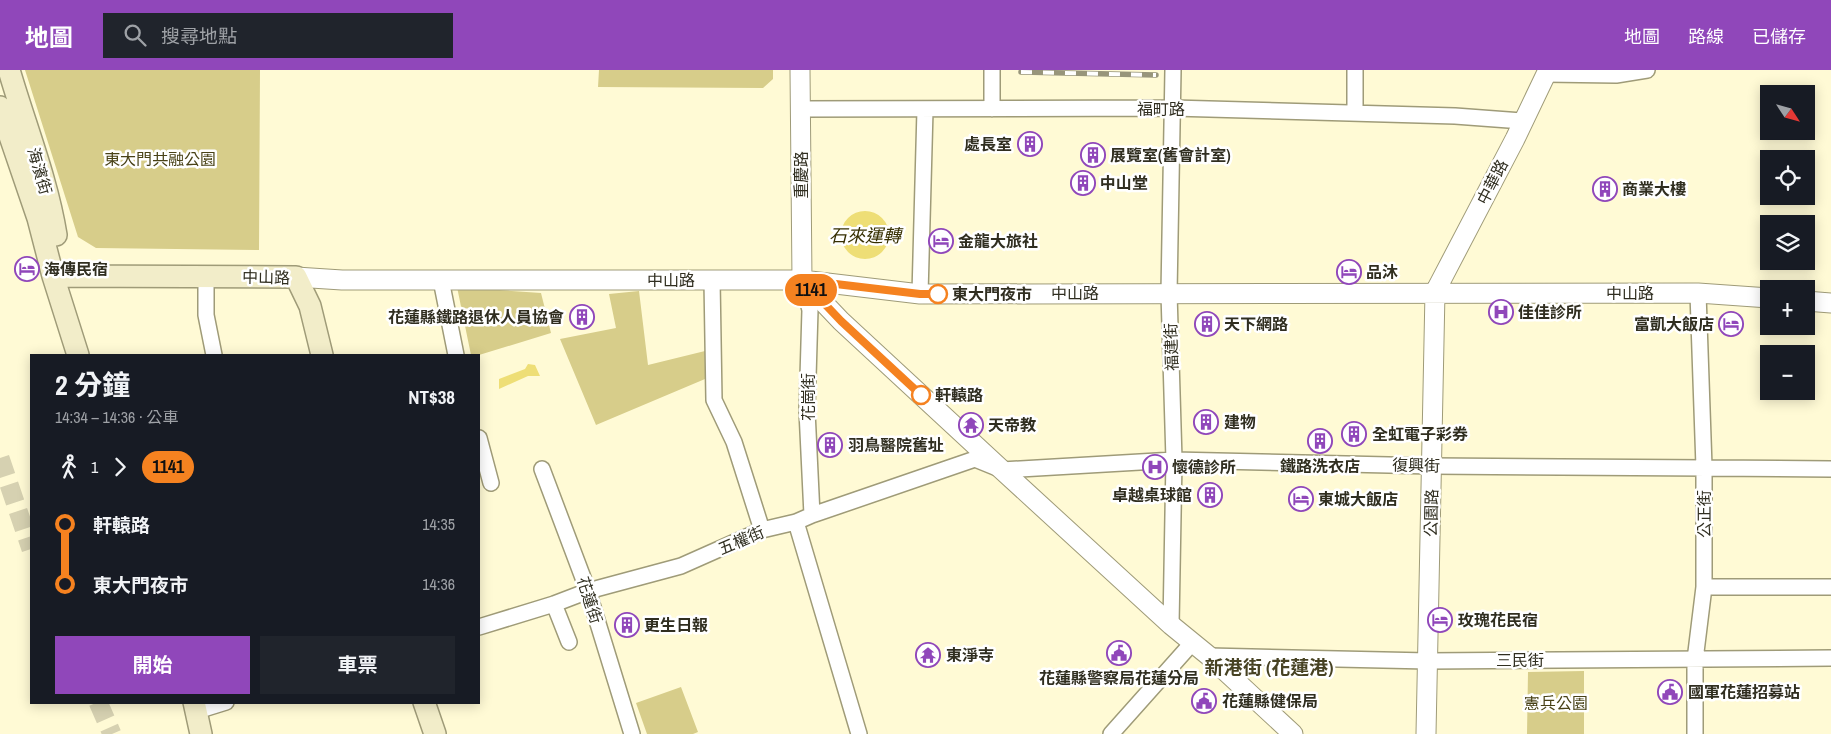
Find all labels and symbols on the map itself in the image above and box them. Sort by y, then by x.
north arrow [1760,85,1815,140]
street label: 福町路 [1137,98,1185,120]
building icon: 處長室 [1017,131,1043,157]
place label: 處長室 [964,133,1012,155]
building icon: 展覽室(舊會計室) [1080,142,1106,168]
place label: 展覽室(舊會計室) [1110,144,1231,166]
street label: 海濱街 [23,145,57,197]
park label: 東大門共融公園 [104,148,216,170]
street label: 重慶路 [790,151,812,199]
street label: 中華路 [1471,156,1513,208]
building icon: 中山堂 [1070,170,1096,196]
place label: 中山堂 [1100,172,1148,194]
building icon: 商業大樓 [1592,176,1618,202]
place label: 商業大樓 [1622,178,1686,200]
water label: 石來運轉 [829,223,904,248]
hotel icon: 金龍大旅社 [928,228,954,254]
place label: 金龍大旅社 [958,230,1038,252]
hotel icon: 海傳民宿 [14,256,40,282]
place label: 海傳民宿 [44,258,108,280]
hotel icon: 品沐 [1336,259,1362,285]
place label: 品沐 [1366,261,1398,283]
street label: 中山路 [242,266,290,288]
street label: 中山路 [647,269,695,291]
line badge: 1141 [776,274,846,306]
street label: 中山路 [1051,282,1099,304]
street label: 中山路 [1606,282,1654,304]
place label: 東大門夜市 [952,283,1032,305]
marker: 東大門夜市 [928,284,948,304]
hospital icon: 佳佳診所 [1488,299,1514,325]
place label: 佳佳診所 [1518,301,1582,323]
building icon: 花蓮縣鐵路退休人員協會 [569,304,595,330]
place label: 花蓮縣鐵路退休人員協會 [388,306,564,328]
building icon: 天下網路 [1194,311,1220,337]
hotel icon: 富凱大飯店 [1718,311,1744,337]
place label: 天下網路 [1224,313,1288,335]
place label: 富凱大飯店 [1634,313,1714,335]
street label: 福建街 [1159,323,1183,371]
street label: 花崗街 [797,373,819,421]
place label: 軒轅路 [935,384,983,406]
marker: 軒轅路 [911,385,931,405]
building icon: 建物 [1193,409,1219,435]
place label: 建物 [1224,411,1256,433]
temple icon: 天帝教 [958,412,984,438]
place label: 天帝教 [988,414,1036,436]
building icon: 全虹電子彩券 [1341,421,1367,447]
place label: 全虹電子彩券 [1372,423,1468,445]
building icon: 鐵路洗衣店 [1307,428,1333,454]
building icon: 羽鳥醫院舊址 [817,432,843,458]
place label: 羽鳥醫院舊址 [848,434,944,456]
hospital icon: 懷德診所 [1142,454,1168,480]
street label: 復興街 [1392,454,1440,476]
place label: 鐵路洗衣店 [1280,455,1360,477]
place label: 懷德診所 [1172,456,1236,478]
building icon: 卓越桌球館 [1197,482,1223,508]
place label: 卓越桌球館 [1112,484,1192,506]
hotel icon: 東城大飯店 [1288,486,1314,512]
place label: 東城大飯店 [1318,488,1398,510]
street label: 公園路 [1420,489,1442,537]
street label: 公正街 [1693,490,1715,538]
street label: 五權街 [715,520,767,560]
street label: 花蓮街 [572,574,608,626]
hotel icon: 玫瑰花民宿 [1427,607,1453,633]
place label: 玫瑰花民宿 [1458,609,1538,631]
building icon: 更生日報 [614,612,640,638]
place label: 更生日報 [644,614,708,636]
public building icon: 花蓮縣警察局花蓮分局 [1106,640,1132,666]
temple icon: 東淨寺 [915,642,941,668]
place label: 東淨寺 [946,644,994,666]
street label: 三民街 [1496,649,1544,671]
district label: 新港街 (花蓮港) [1205,654,1333,680]
place label: 花蓮縣警察局花蓮分局 [1039,667,1199,689]
public building icon: 國軍花蓮招募站 [1657,679,1683,705]
place label: 國軍花蓮招募站 [1688,681,1800,703]
public building icon: 花蓮縣健保局 [1191,688,1217,714]
place label: 花蓮縣健保局 [1222,690,1318,712]
park label: 憲兵公園 [1524,692,1588,714]

